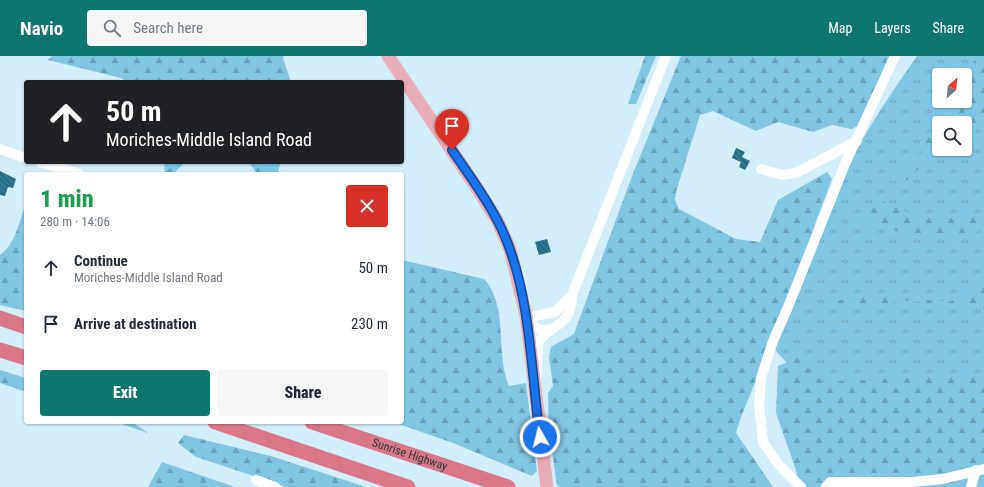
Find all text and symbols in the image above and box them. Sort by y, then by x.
search box [87,10,367,46]
text: Navio [20,17,63,40]
icon: search [101,17,123,39]
text: Search here [133,19,203,37]
text: Map [828,20,852,36]
text: Layers [874,20,911,36]
text: Share [933,20,964,36]
north arrow [932,68,972,108]
map controls [932,68,972,156]
text: 50 m [106,95,162,128]
icon: ahead [40,96,92,148]
pin [435,109,469,150]
icon: arrive [441,115,463,137]
button: search [932,116,972,156]
text: Moriches-Middle Island Road [106,129,312,150]
text: 1 min [40,185,94,213]
button: close [346,185,388,227]
text: 280 m · 14:06 [40,214,110,229]
text: Continue [74,252,128,270]
icon: ahead [40,257,62,279]
text: 50 m [358,259,388,277]
text: Moriches-Middle Island Road [74,270,223,285]
icon: arrive [40,313,62,335]
text: Arrive at destination [74,315,197,333]
text: 230 m [351,315,388,333]
button: Exit [40,370,210,416]
button: Share [218,370,388,416]
position arrow [519,416,561,458]
street label: Sunrise Highway [370,435,449,473]

